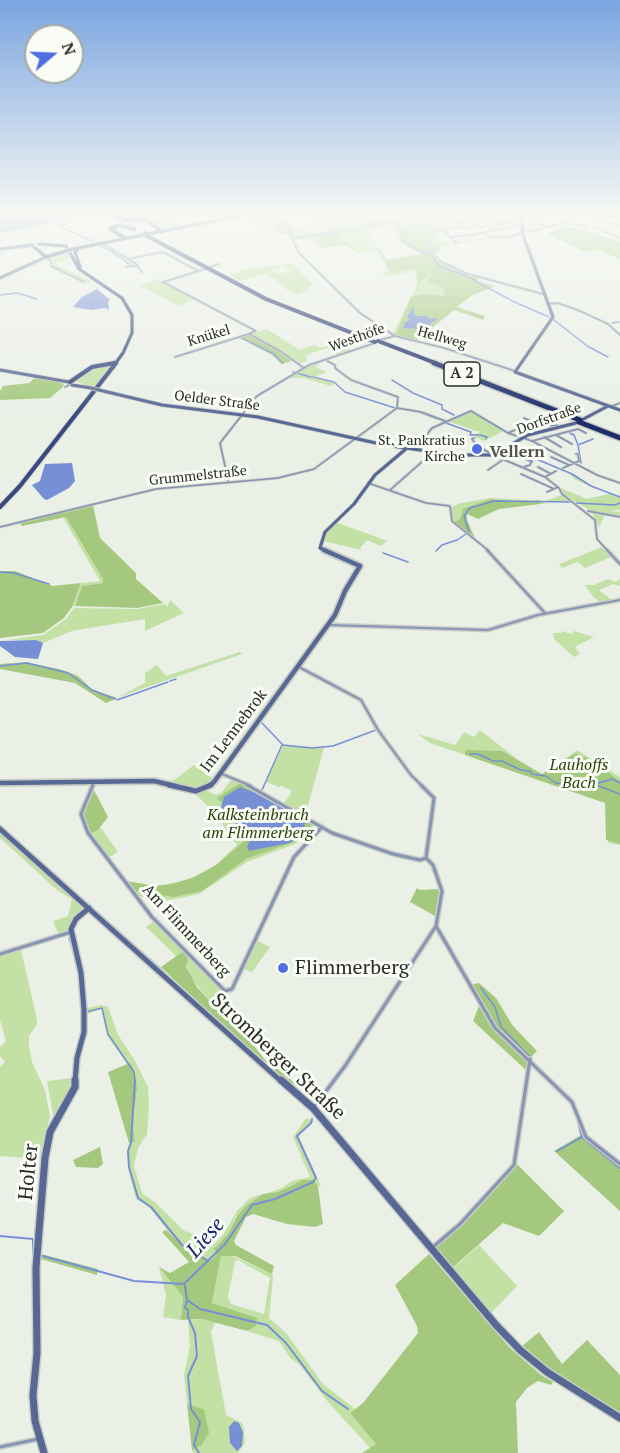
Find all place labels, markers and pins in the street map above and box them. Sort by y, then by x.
place label: St. Pankratius Kirche [378,433,465,466]
marker: St. Pankratius Kirche [470,442,484,456]
place label: Flimmerberg [295,956,409,980]
marker: Flimmerberg [276,961,290,975]

